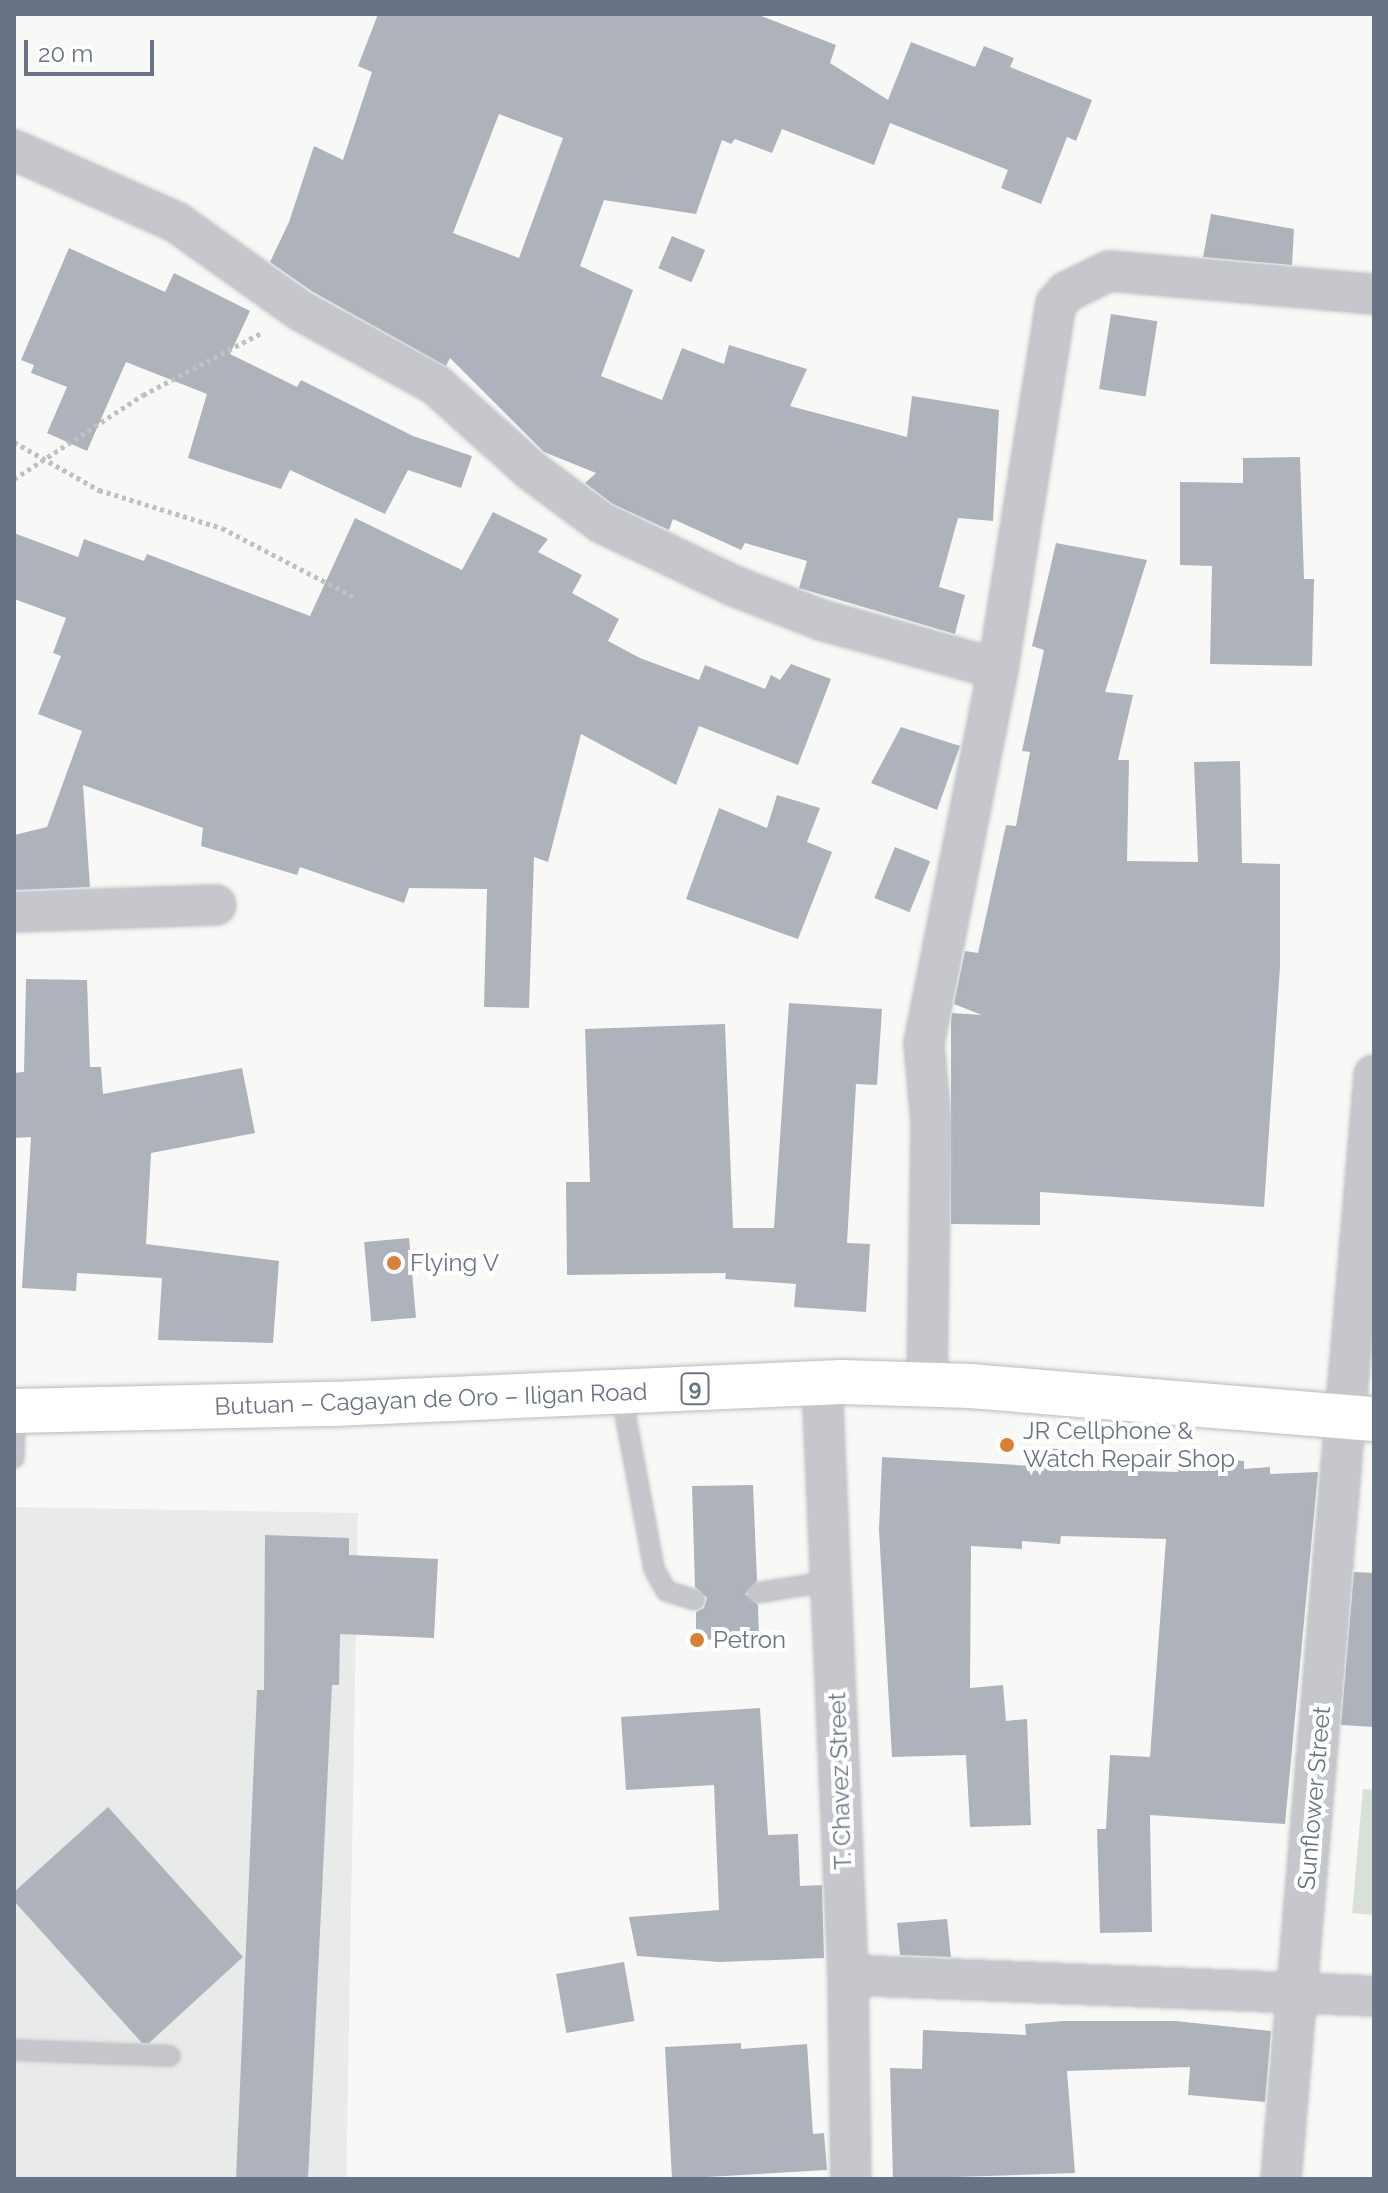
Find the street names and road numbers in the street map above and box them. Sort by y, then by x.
road number: 9 [679,1371,711,1407]
street label: Butuan – Cagayan de Oro – Iligan Road [214,1377,648,1421]
street label: T. Chavez Street [823,1692,857,1870]
street label: Sunflower Street [1292,1705,1336,1891]

